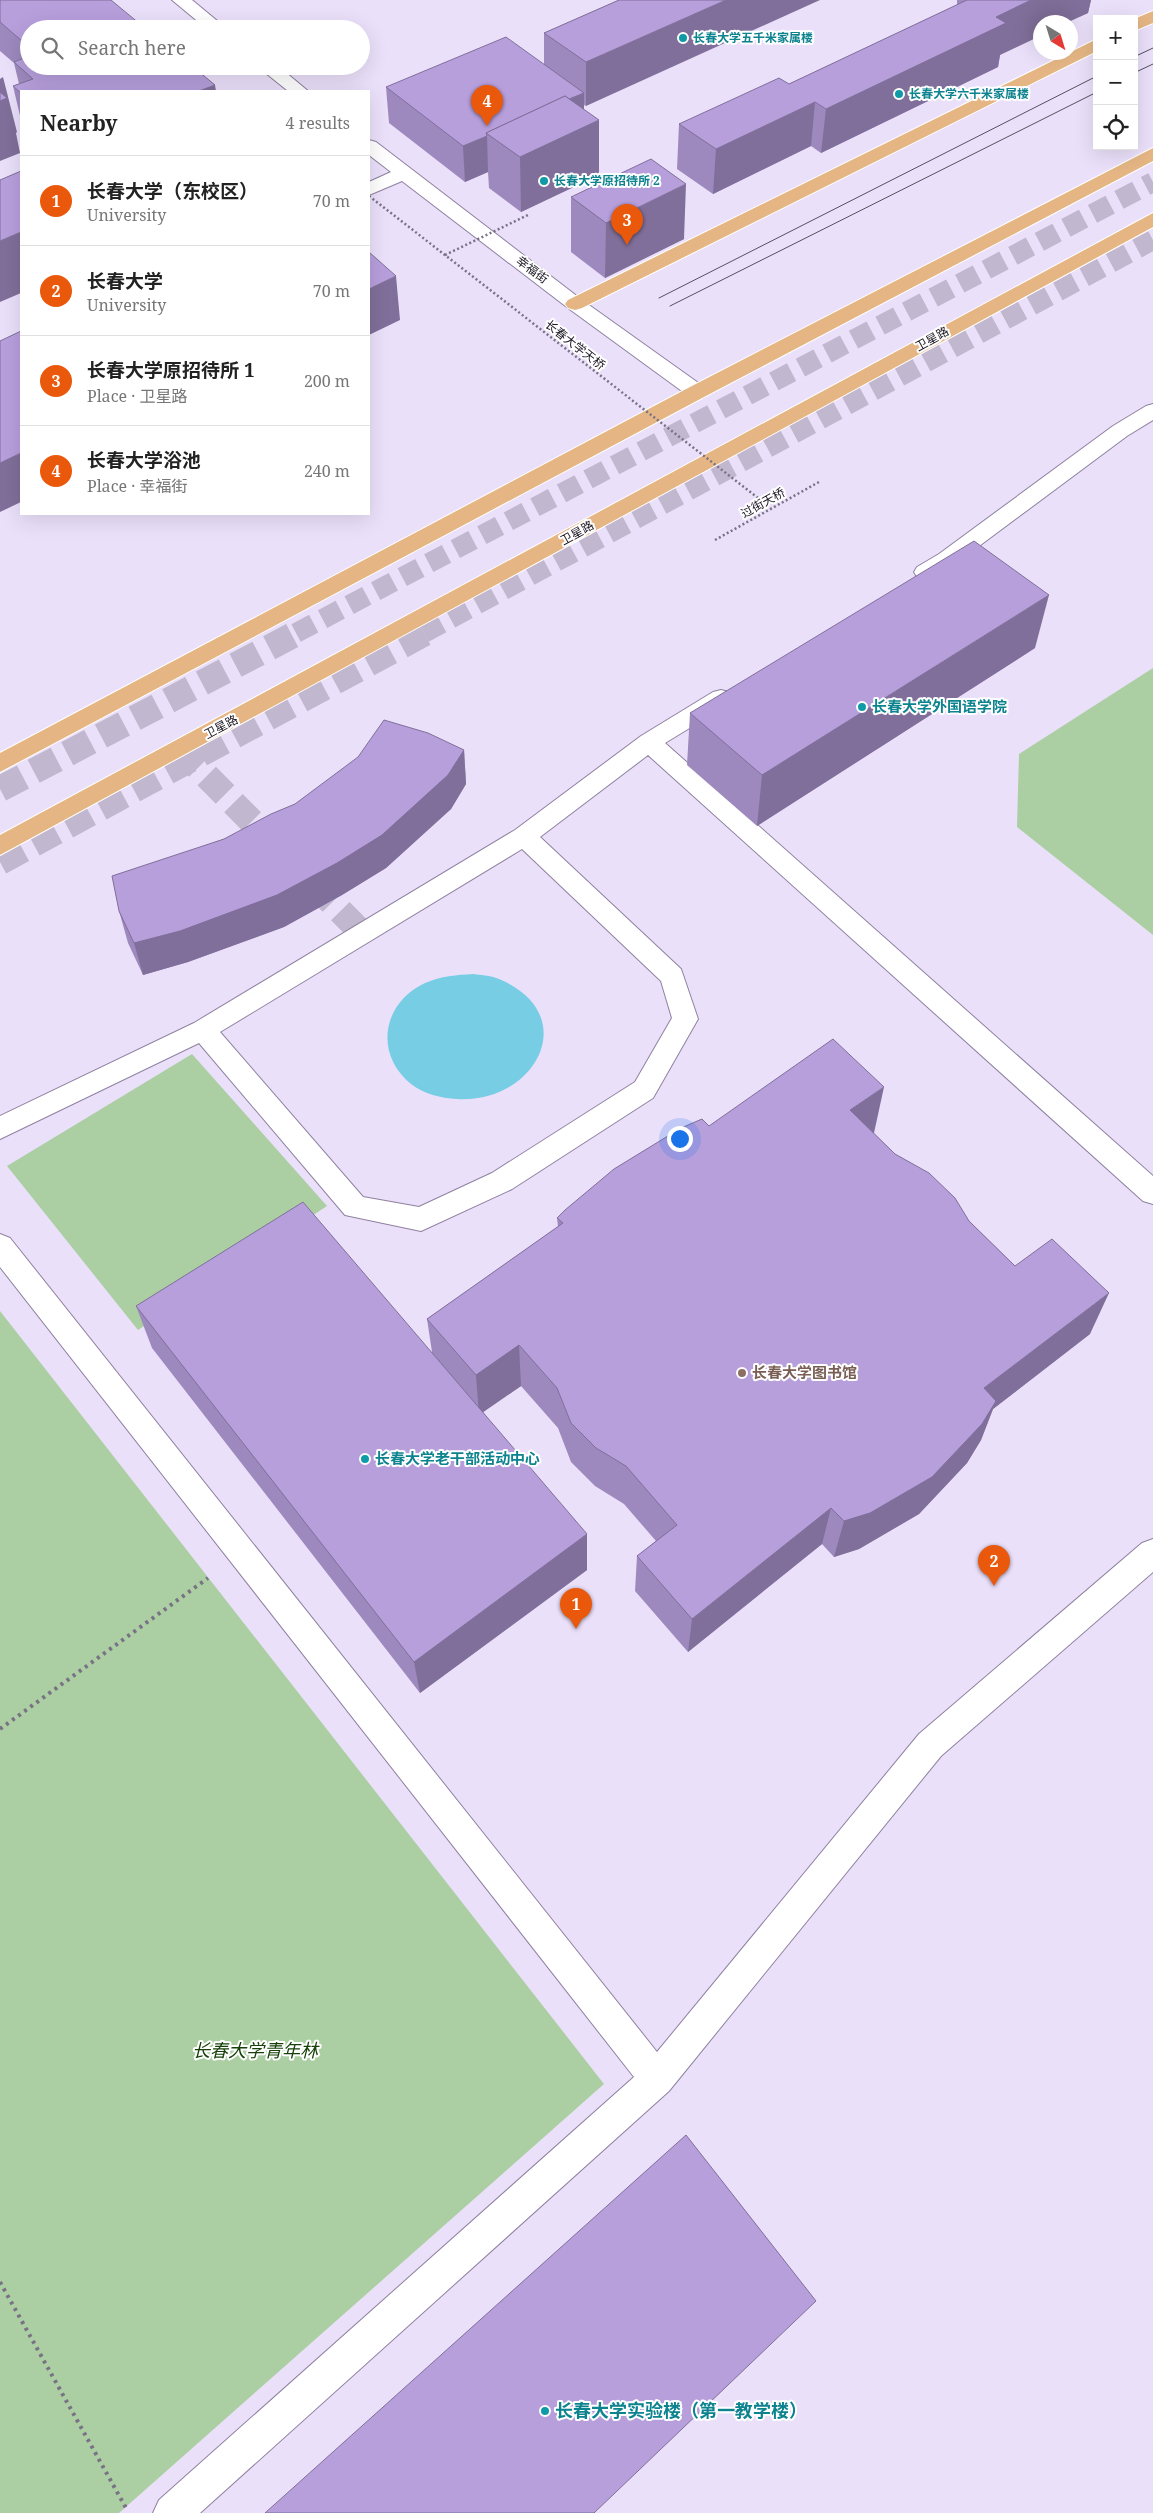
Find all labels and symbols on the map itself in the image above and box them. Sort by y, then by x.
north arrow [1033,15,1078,60]
place label: 长春大学五千米家属楼 [693,29,813,46]
marker: 长春大学五千米家属楼 [677,32,689,44]
pin: 4 [471,85,503,126]
place label: 长春大学六千米家属楼 [909,85,1029,102]
marker: 长春大学六千米家属楼 [893,88,905,100]
place label: 长春大学原招待所 2 [554,172,660,189]
marker: 长春大学原招待所 2 [538,175,550,187]
pin: 3 [611,204,643,245]
street label: 幸福街 [513,252,552,287]
street label: 长春大学天桥 [542,316,609,373]
street label: 卫星路 [912,322,952,355]
street label: 过街天桥 [738,483,788,522]
street label: 卫星路 [557,516,597,549]
place label: 长春大学外国语学院 [872,696,1007,716]
marker: 长春大学外国语学院 [856,701,868,713]
street label: 卫星路 [201,711,241,743]
your location [667,1126,693,1152]
place label: 长春大学图书馆 [752,1362,857,1382]
marker: 长春大学图书馆 [736,1367,748,1379]
place label: 长春大学老干部活动中心 [375,1448,540,1468]
marker: 长春大学老干部活动中心 [359,1453,371,1465]
pin: 2 [978,1545,1010,1586]
pin: 1 [560,1588,592,1629]
park label: 长春大学青年林 [192,2038,320,2062]
place label: 长春大学实验楼（第一教学楼） [555,2398,807,2422]
marker: 长春大学实验楼（第一教学楼） [539,2405,551,2417]

